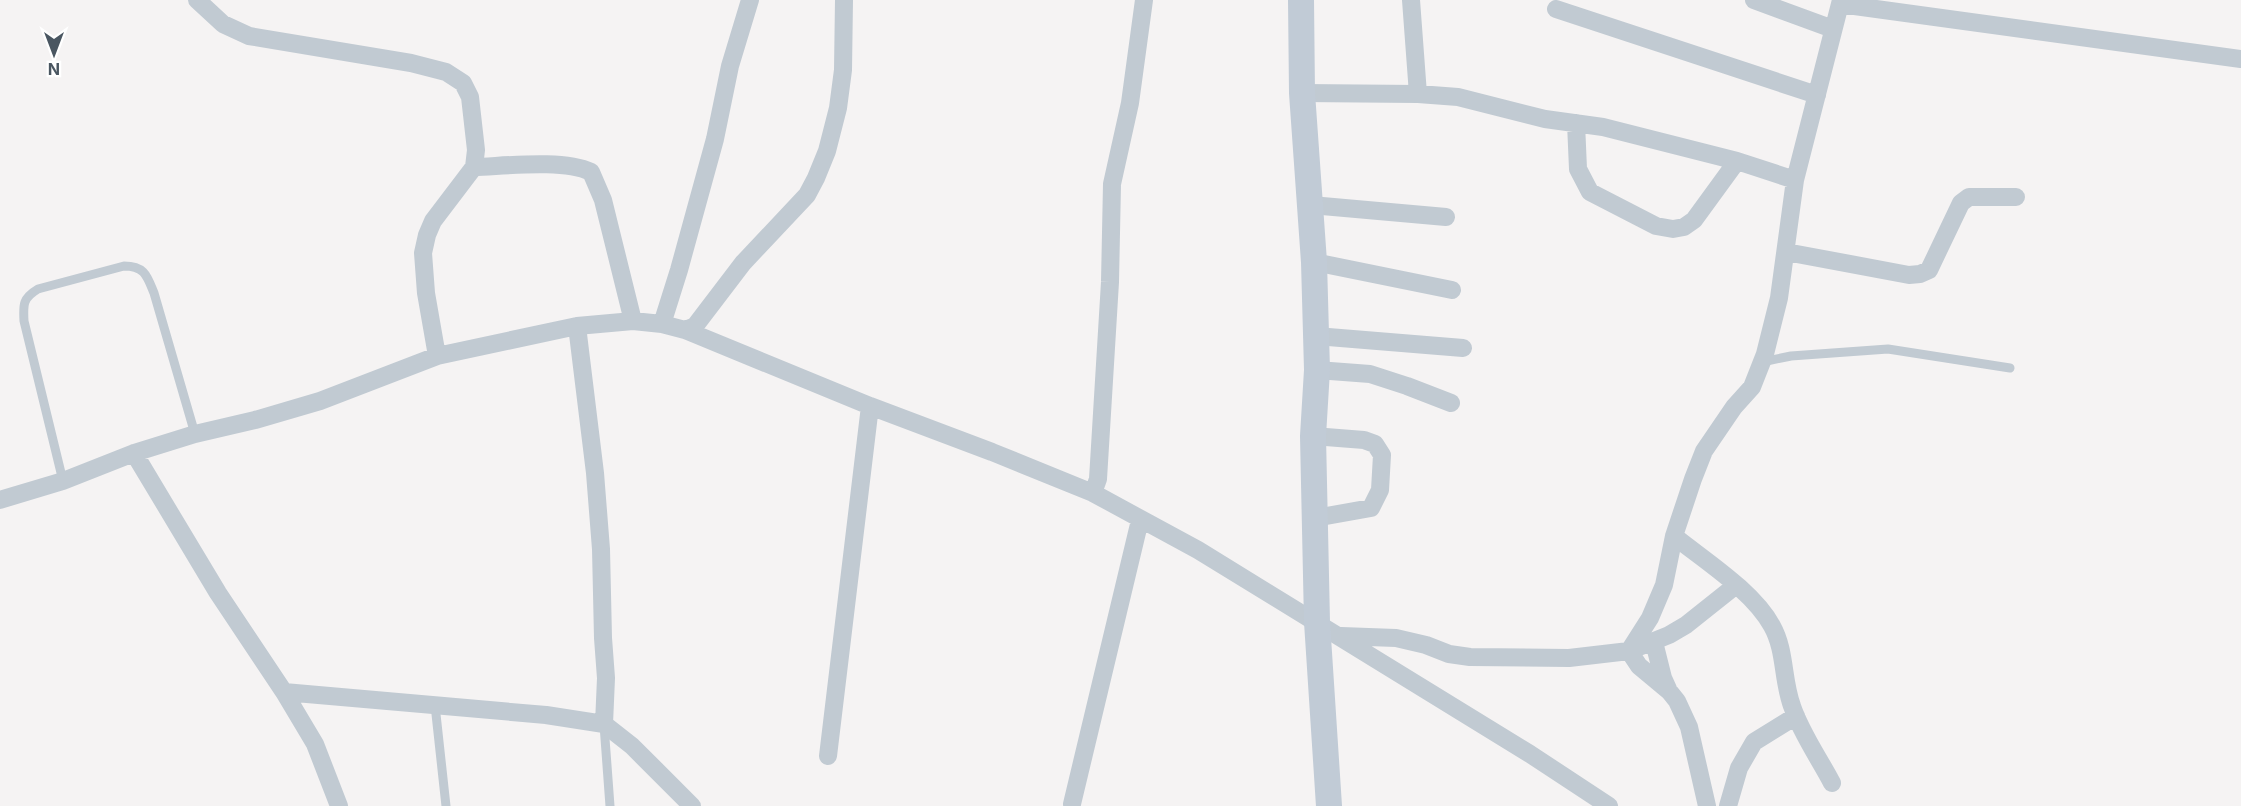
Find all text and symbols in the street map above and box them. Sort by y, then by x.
north arrow [24,24,84,84]
text: N [48,59,60,79]

